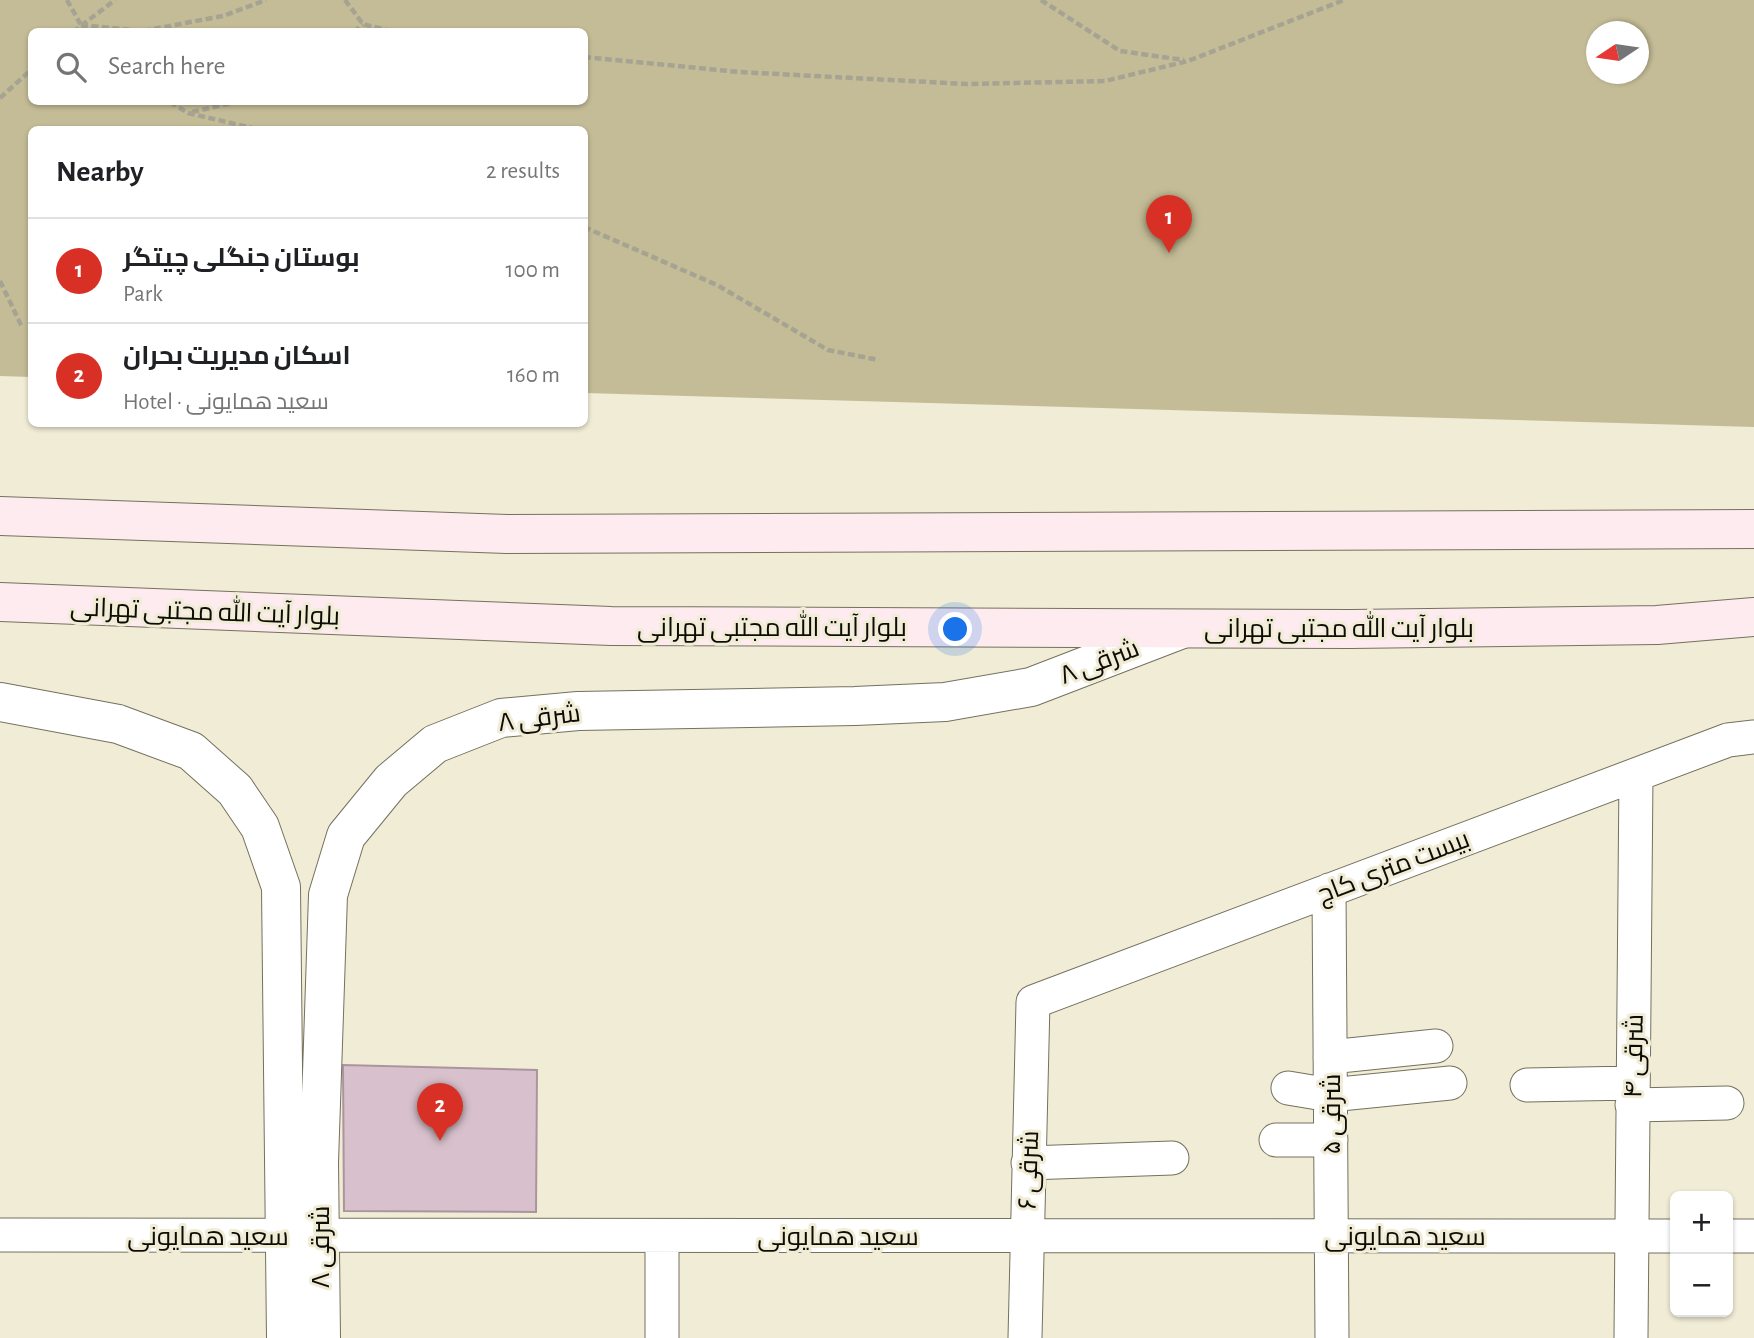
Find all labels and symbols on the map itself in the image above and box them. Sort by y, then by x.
north arrow [1586,21,1649,84]
pin: 1 [1146,195,1192,253]
street label: بلوار آیت الله مجتبی تهرانی [70,589,341,632]
street label: بلوار آیت الله مجتبی تهرانی [637,610,907,643]
street label: بلوار آیت الله مجتبی تهرانی [1204,611,1474,644]
your location [938,612,972,646]
street label: ۸ شرقی [1056,635,1143,691]
street label: ۸ شرقی [496,700,582,738]
street label: بیست متری کاج [1313,826,1474,911]
street label: ۴ شرقی [1620,1014,1650,1098]
street label: ۵ شرقی [1319,1074,1347,1154]
pin: 2 [417,1083,463,1141]
street label: ۶ شرقی [1015,1130,1045,1210]
street label: ۸ شرقی [308,1206,336,1288]
street label: سعید همایونی [127,1224,289,1252]
street label: سعید همایونی [757,1224,919,1252]
street label: سعید همایونی [1324,1224,1486,1252]

